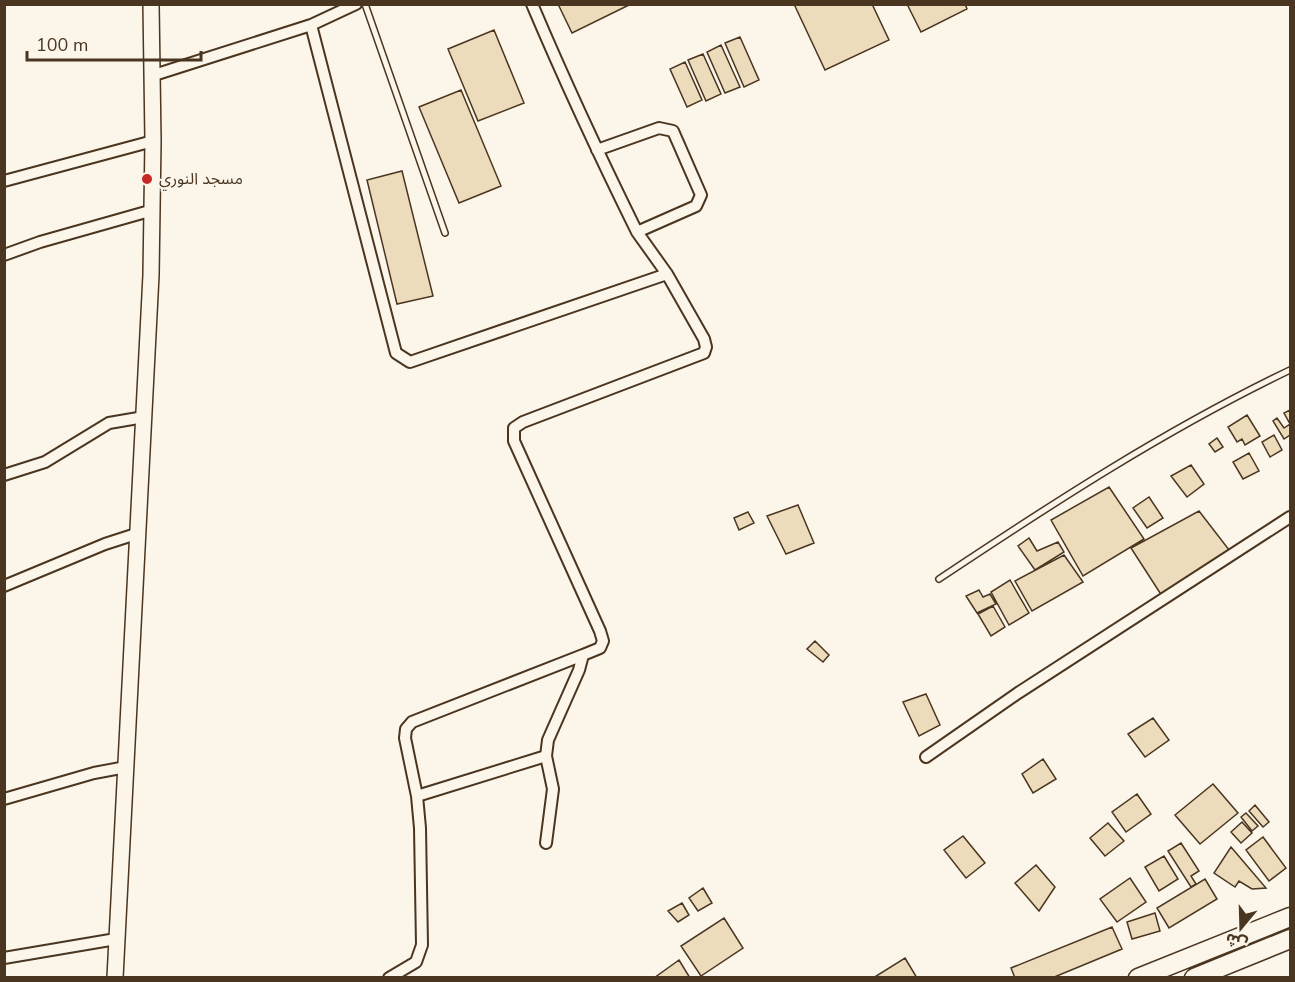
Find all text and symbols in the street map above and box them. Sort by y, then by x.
scale bar [27,24,201,62]
text: 100 m [36,33,88,57]
place label: مسجد النوري [159,168,243,191]
marker: مسجد النوري [140,172,154,186]
north arrow [1211,898,1271,958]
text: ش [1222,927,1250,955]

